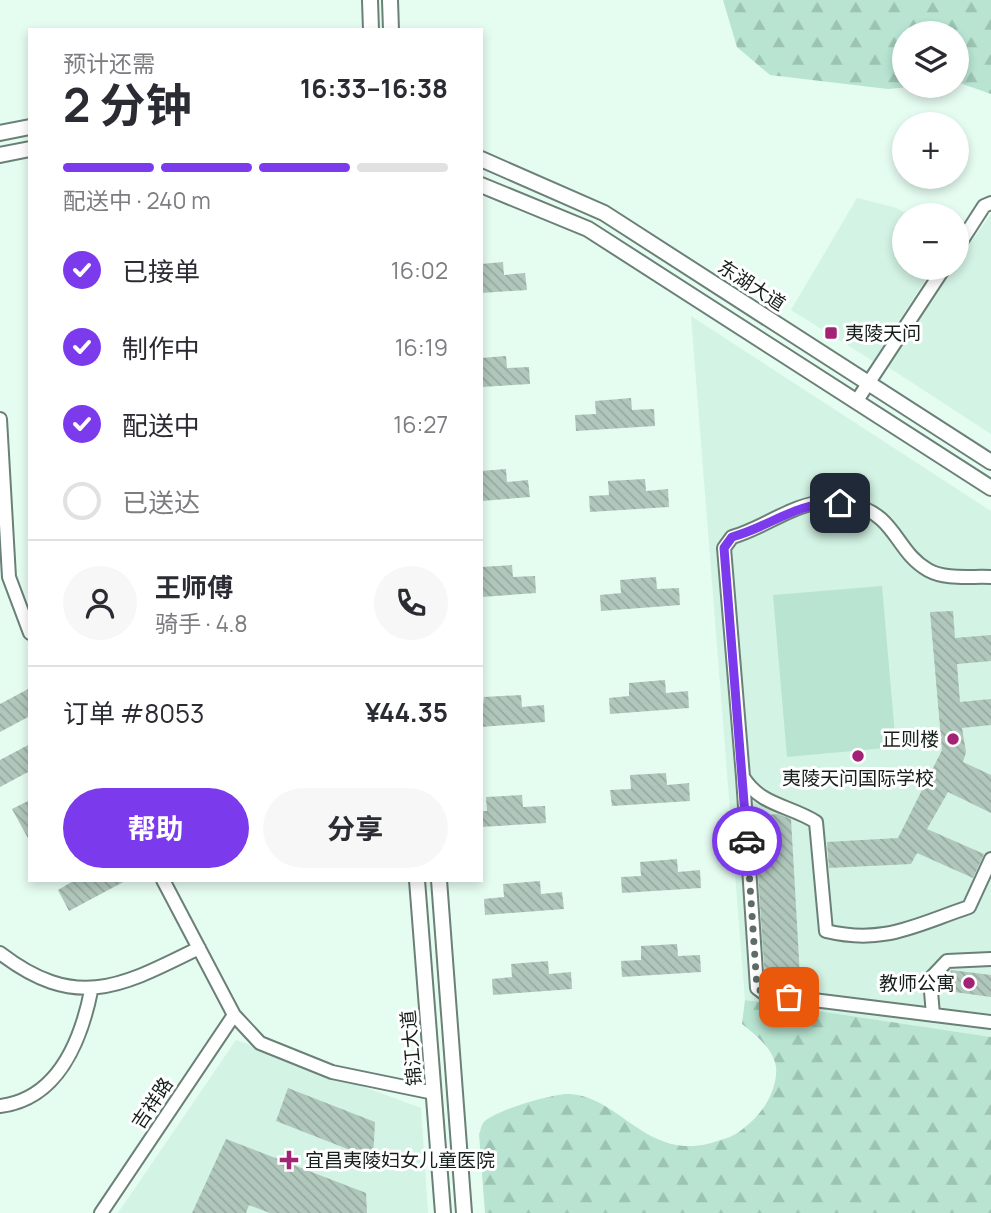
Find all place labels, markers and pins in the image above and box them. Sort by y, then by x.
place label: 夷陵天问 [845,320,921,346]
marker: 夷陵天问 [823,325,839,341]
pin [810,473,870,533]
place label: 正则楼 [882,726,939,752]
marker: 正则楼 [945,731,961,747]
marker: 夷陵天问国际学校 [850,748,866,764]
place label: 夷陵天问国际学校 [782,765,934,791]
pin [759,967,819,1027]
place label: 教师公寓 [879,970,955,996]
marker: 教师公寓 [961,975,977,991]
place label: 宜昌夷陵妇女儿童医院 [305,1147,495,1173]
marker: 宜昌夷陵妇女儿童医院 [279,1150,299,1170]

